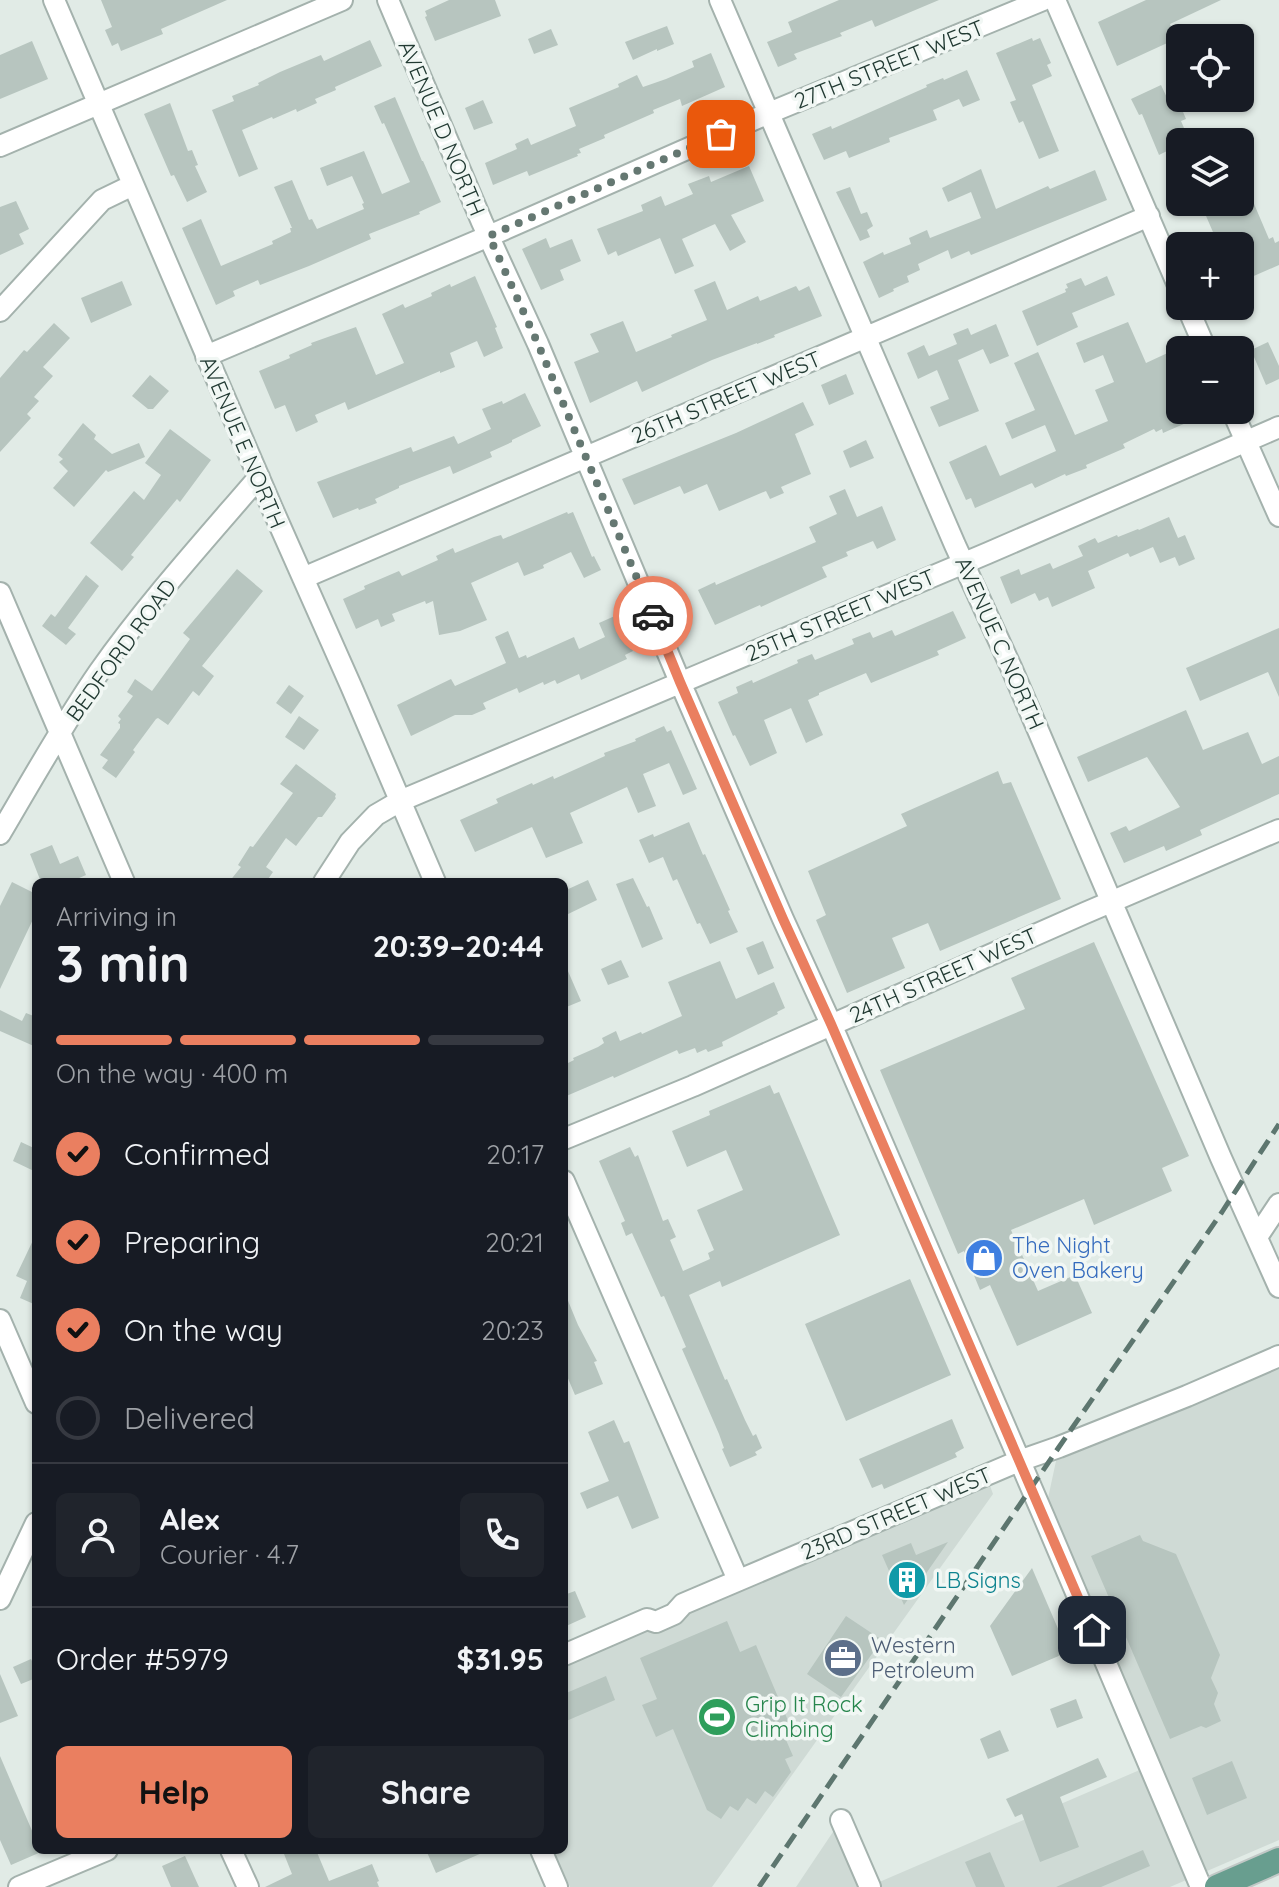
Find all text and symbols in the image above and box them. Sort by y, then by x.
street label: 27TH STREET WEST [790,13,988,115]
map controls [1166,24,1254,424]
button: locate [1166,24,1254,112]
street label: AVENUE D NORTH [392,36,492,220]
pin [687,100,755,168]
icon: bag [699,112,743,156]
button: layers [1166,128,1254,216]
button: + [1166,232,1254,320]
button: − [1166,336,1254,424]
street label: 26TH STREET WEST [627,344,825,450]
street label: AVENUE E NORTH [194,352,292,532]
street label: AVENUE C NORTH [949,552,1051,734]
street label: 25TH STREET WEST [741,562,939,668]
street label: BEDFORD ROAD [60,573,182,727]
courier [613,576,693,656]
icon: car [631,594,675,638]
text: Arriving in [56,900,177,933]
street label: 24TH STREET WEST [845,921,1041,1029]
text: 20:39–20:44 [373,927,544,965]
text: 3 min [56,930,190,995]
text: On the way · 400 m [56,1057,288,1090]
icon: check [56,1132,100,1176]
text: Confirmed [124,1135,270,1173]
text: 20:17 [486,1138,544,1171]
icon: check [56,1220,100,1264]
text: Preparing [124,1223,260,1261]
text: 20:21 [485,1226,544,1259]
place label: The Night Oven Bakery [1012,1231,1144,1284]
shop icon: The Night Oven Bakery [963,1237,1005,1279]
icon: check [56,1308,100,1352]
text: On the way [124,1311,283,1349]
text: 20:23 [481,1314,544,1347]
text: Delivered [124,1399,255,1437]
street label: 23RD STREET WEST [796,1460,996,1566]
button: person [56,1493,140,1577]
button: phone [460,1493,544,1577]
text: Alex [160,1500,219,1538]
text: Courier · 4.7 [160,1538,299,1571]
building icon: LB Signs [886,1559,928,1601]
place label: LB Signs [935,1566,1021,1594]
pin [1058,1596,1126,1664]
icon: home [1070,1608,1114,1652]
place label: Western Petroleum [871,1631,975,1684]
office icon: Western Petroleum [822,1637,864,1679]
text: Order #5979 [56,1640,229,1678]
text: $31.95 [457,1640,544,1678]
place label: Grip It Rock Climbing [745,1690,863,1743]
sports icon: Grip It Rock Climbing [696,1696,738,1738]
button: Help [56,1746,292,1838]
button: Share [308,1746,544,1838]

